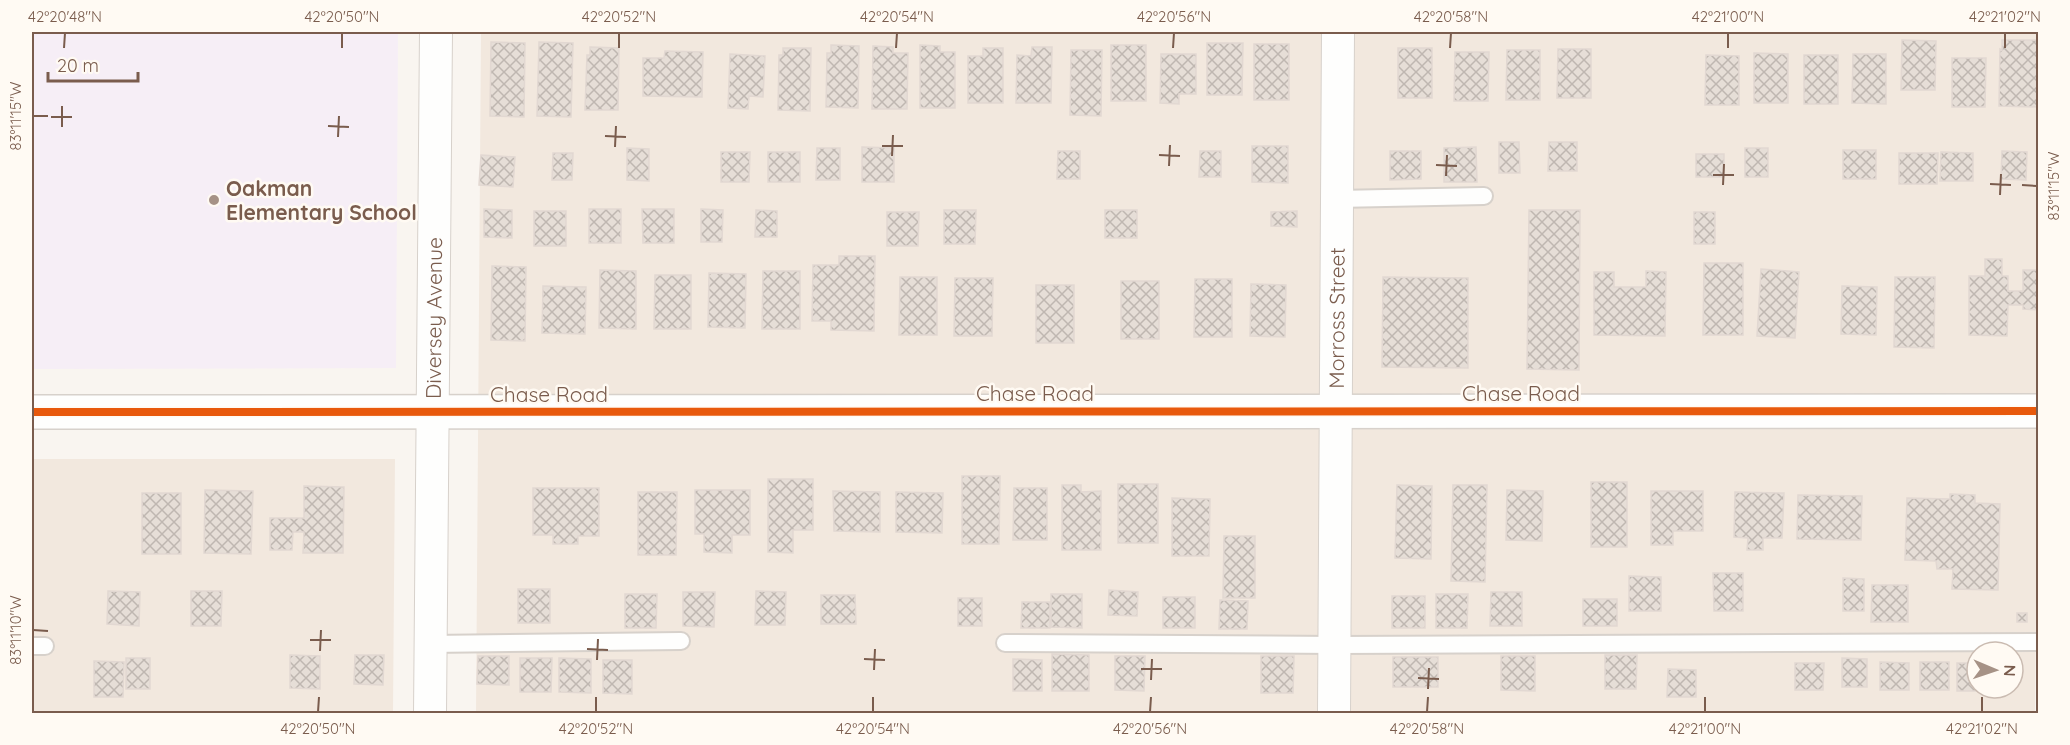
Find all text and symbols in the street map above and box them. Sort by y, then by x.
text: 42°20'48"N [28,7,102,26]
text: 42°20'50"N [304,7,380,26]
text: 42°20'52"N [582,7,656,26]
text: 42°20'54"N [860,7,934,26]
text: 42°20'56"N [1137,7,1211,26]
text: 42°20'58"N [1414,7,1488,26]
text: 42°21'00"N [1692,7,1764,26]
text: 42°21'02"N [1969,7,2041,26]
scale bar [48,45,138,83]
text: 20 m [57,54,99,77]
text: 83°11'15"W [6,81,25,150]
text: 83°11'15"W [2044,151,2063,220]
place label: Oakman Elementary School [226,175,417,225]
marker: Oakman Elementary School [207,193,221,207]
street label: Diversey Avenue [420,237,447,399]
street label: Morross Street [1323,247,1350,389]
street label: Chase Road [976,380,1094,406]
street label: Chase Road [1462,380,1580,406]
street label: Chase Road [490,381,608,407]
text: 83°11'10"W [6,595,25,665]
north arrow [1965,640,2025,700]
text: N [2000,664,2020,677]
text: 42°20'50"N [280,719,356,738]
text: 42°20'52"N [559,719,633,738]
text: 42°20'54"N [836,719,910,738]
text: 42°20'56"N [1113,719,1187,738]
text: 42°20'58"N [1390,719,1464,738]
text: 42°21'00"N [1669,719,1741,738]
text: 42°21'02"N [1946,719,2018,738]

